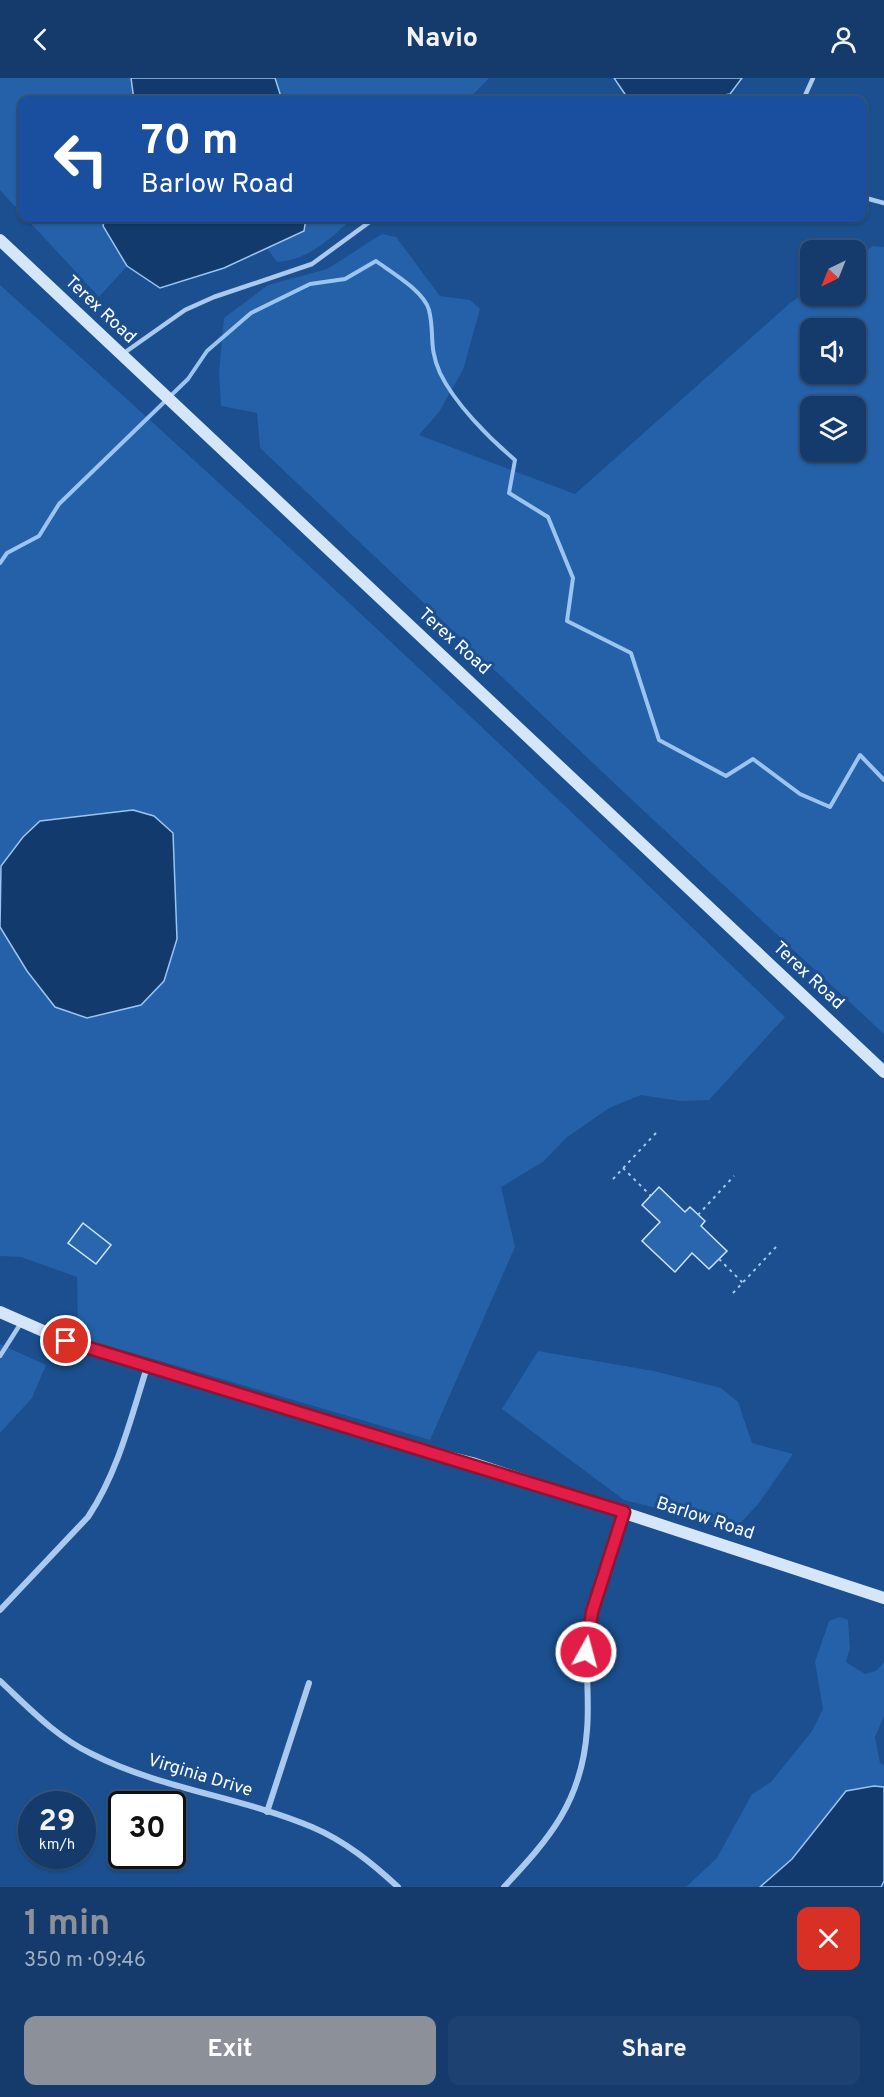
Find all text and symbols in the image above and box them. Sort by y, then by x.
text: Navio [406,22,478,56]
icon: back [24,23,57,56]
icon: person [827,23,860,56]
text: 70 m [141,116,239,169]
icon: left [42,120,120,198]
text: Barlow Road [141,168,294,202]
north arrow [800,240,866,306]
map controls [800,240,866,462]
street label: Terex Road [59,271,141,349]
button: sound [800,318,866,384]
button: layers [800,396,866,462]
street label: Terex Road [413,603,495,681]
street label: Terex Road [767,937,849,1015]
pin [40,1315,91,1366]
icon: arrive [49,1324,82,1357]
street label: Barlow Road [653,1492,757,1546]
position arrow [554,1620,618,1684]
street label: Virginia Drive [145,1749,255,1803]
speed limit sign: 30 [108,1791,186,1869]
text: 29 [39,1804,75,1841]
text: km/h [39,1836,75,1855]
text: 1 min [24,1902,110,1948]
button: close [797,1907,860,1970]
text: 350 m · 09:46 [24,1948,146,1974]
button: Exit [24,2016,436,2085]
button: Share [448,2016,860,2085]

